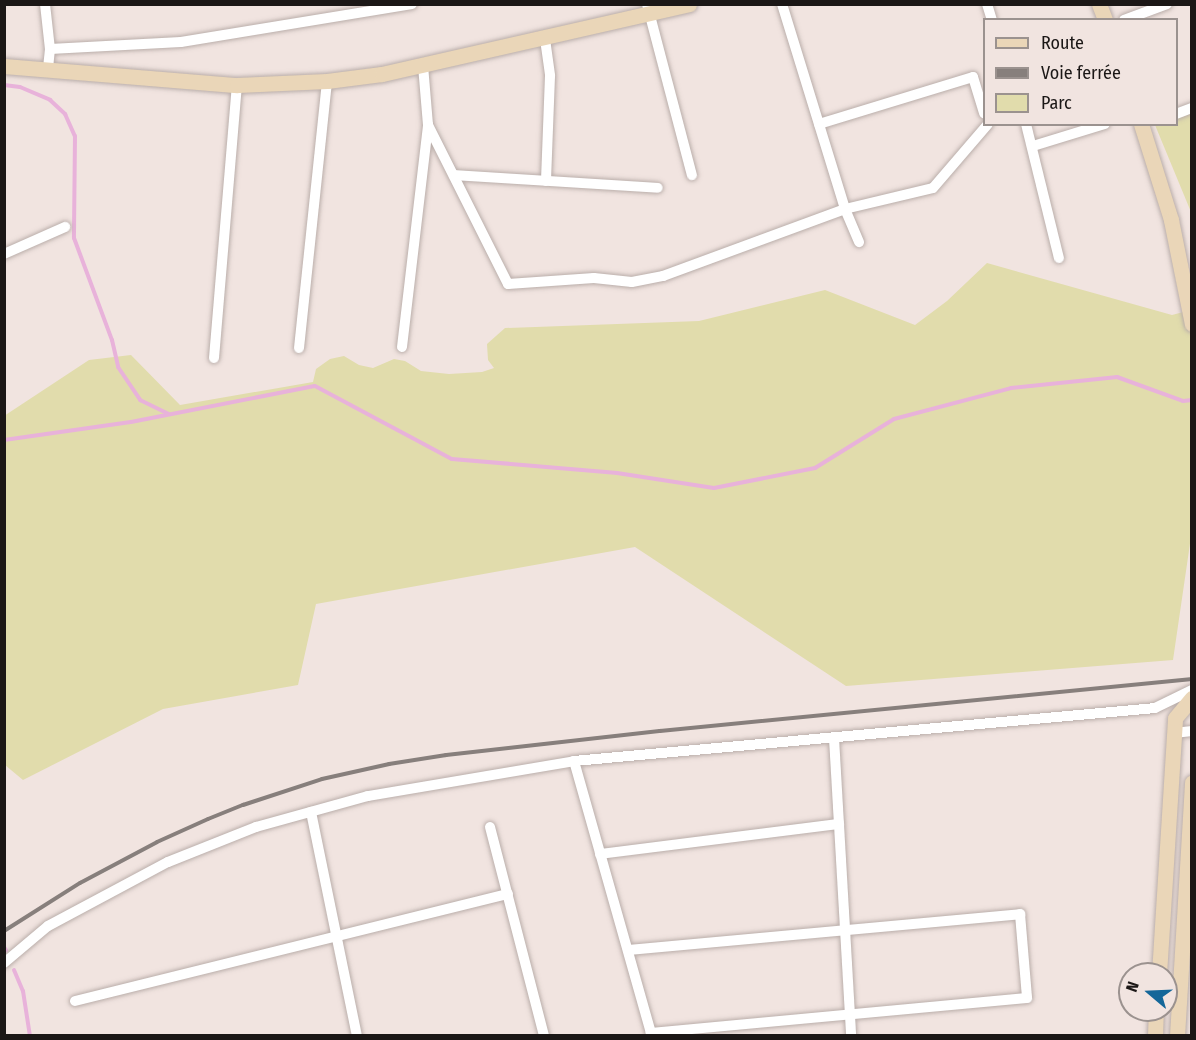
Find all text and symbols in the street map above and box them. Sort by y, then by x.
legend [983,18,1178,126]
text: Route [1041,32,1084,54]
text: Voie ferrée [1041,62,1121,84]
text: Parc [1041,92,1072,114]
north arrow [1118,962,1178,1022]
text: N [1122,979,1143,994]

